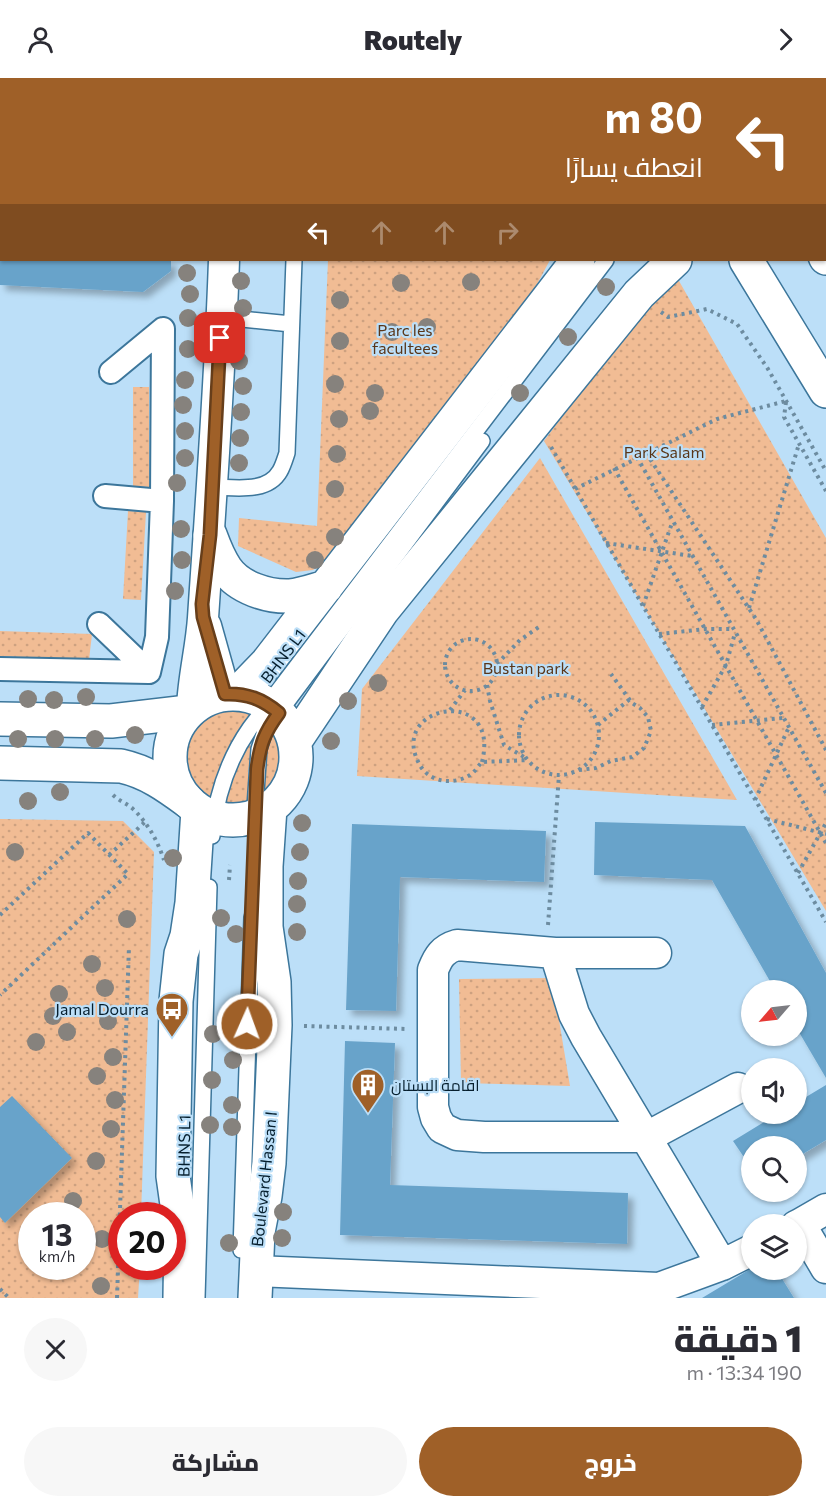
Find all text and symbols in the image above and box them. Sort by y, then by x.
icon: person [24,23,57,56]
text: Routely [364,23,462,56]
icon: forward [769,23,802,56]
text: 80 m [604,90,703,142]
icon: left [724,102,802,180]
text: انعطف يسارًا [565,150,703,183]
icon: left [302,216,335,249]
icon: ahead [365,216,398,249]
icon: ahead [428,216,461,249]
icon: right [491,216,524,249]
pin [194,312,245,363]
park label: Parc les facultees [372,320,438,357]
icon: arrive [203,321,236,354]
park label: Park Salam [624,442,704,461]
street label: BHNS L1 [256,625,309,686]
park label: Bustan park [483,658,570,677]
north arrow [741,980,807,1046]
map controls [741,980,807,1280]
bus stop icon: Jamal Dourra [154,991,190,1038]
position arrow [215,992,279,1056]
place label: Jamal Dourra [55,999,149,1018]
button: sound [741,1058,807,1124]
building icon: اقامة البستان [350,1067,386,1114]
place label: اقامة البستان [391,1075,480,1096]
street label: Boulevard Hassan I [247,1110,280,1248]
street label: BHNS L1 [173,1115,194,1177]
button: search [741,1136,807,1202]
speed limit sign: 20 [108,1202,186,1280]
button: layers [741,1214,807,1280]
text: 13 [41,1215,73,1252]
text: km/h [39,1247,75,1265]
text: 1 دقيقة [674,1315,802,1359]
button: close [24,1318,87,1381]
text: 190 m · 13:34 [686,1360,802,1384]
button: مشاركة [24,1427,407,1496]
button: خروج [419,1427,802,1496]

